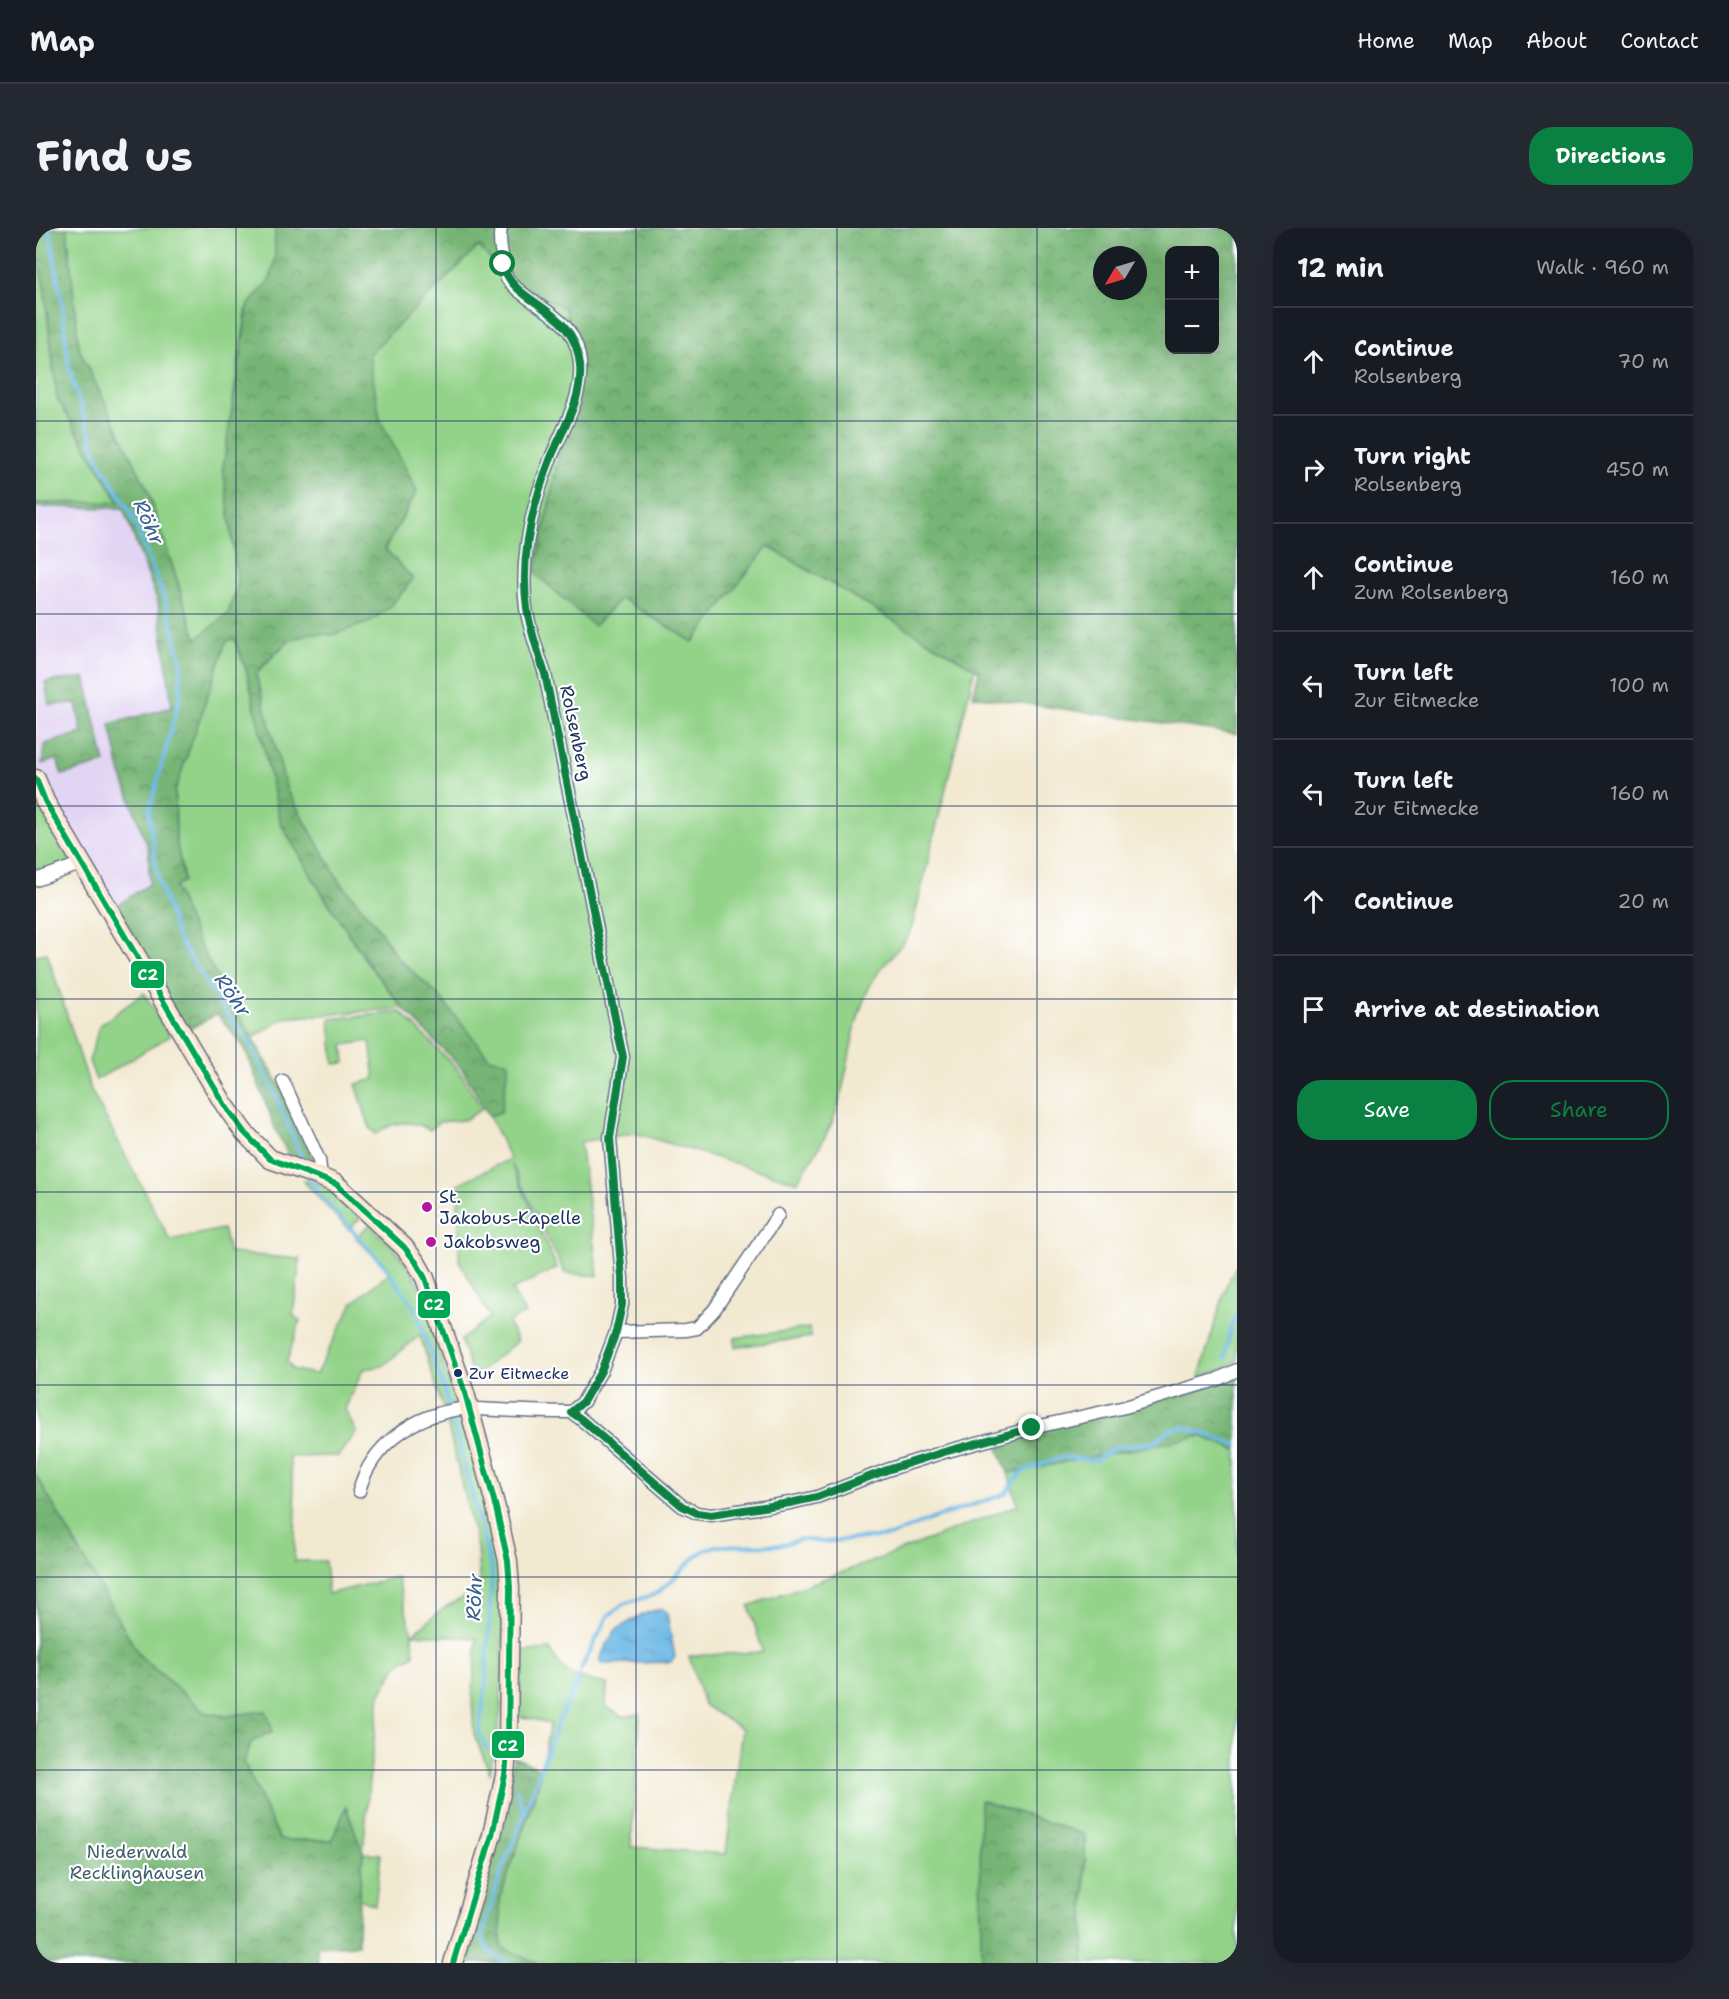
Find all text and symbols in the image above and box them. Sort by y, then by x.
text: Map [30,22,95,60]
text: Home [1357,27,1415,55]
text: Map [1448,27,1493,55]
text: About [1526,27,1587,55]
text: Contact [1620,27,1699,55]
button: Directions [1529,127,1693,185]
text: Find us [36,128,193,184]
north arrow [1093,246,1147,300]
map controls [1165,246,1219,354]
button: + [1165,246,1219,300]
route start [489,250,515,276]
text: 12 min [1297,250,1384,285]
text: Walk · 960 m [1536,254,1669,280]
button: − [1165,300,1219,354]
text: Continue [1354,334,1454,363]
icon: ahead [1297,345,1330,378]
text: 70 m [1617,348,1669,374]
text: Rolsenberg [1354,363,1462,389]
text: Turn right [1354,442,1471,471]
icon: right [1297,453,1330,486]
text: 450 m [1605,456,1669,482]
text: Rolsenberg [1354,471,1462,497]
water label: Röhr [127,495,171,549]
text: Continue [1354,550,1454,579]
icon: ahead [1297,561,1330,594]
text: 160 m [1610,564,1669,590]
text: Zum Rolsenberg [1354,579,1509,605]
text: Turn left [1354,658,1453,687]
icon: left [1297,669,1330,702]
text: 100 m [1609,672,1669,698]
street label: Rolsenberg [554,683,598,783]
text: Zur Eitmecke [1354,687,1479,713]
text: Turn left [1354,766,1453,795]
icon: left [1297,777,1330,810]
text: 160 m [1610,780,1669,806]
text: Zur Eitmecke [1354,795,1479,821]
icon: ahead [1297,885,1330,918]
text: Continue [1354,887,1454,916]
text: 20 m [1618,888,1669,914]
line badge: C2 [130,960,165,989]
text: C2 [138,964,158,985]
water label: Röhr [209,968,258,1022]
icon: arrive [1297,993,1330,1026]
text: Arrive at destination [1354,995,1600,1024]
button: Save [1297,1080,1477,1140]
button: Share [1489,1080,1669,1140]
place label: St. Jakobus-Kapelle [439,1185,581,1230]
marker: St. Jakobus-Kapelle [420,1200,434,1214]
place label: Jakobsweg [443,1230,540,1254]
marker: Jakobsweg [424,1235,438,1249]
line badge: C2 [417,1290,451,1319]
text: C2 [424,1294,444,1315]
place label: Zur Eitmecke [469,1363,569,1384]
marker: Zur Eitmecke [452,1367,464,1379]
route end [1018,1414,1044,1440]
water label: Röhr [460,1572,488,1621]
line badge: C2 [491,1730,525,1759]
text: C2 [498,1735,518,1756]
park label: Niederwald Recklinghausen [70,1840,204,1885]

